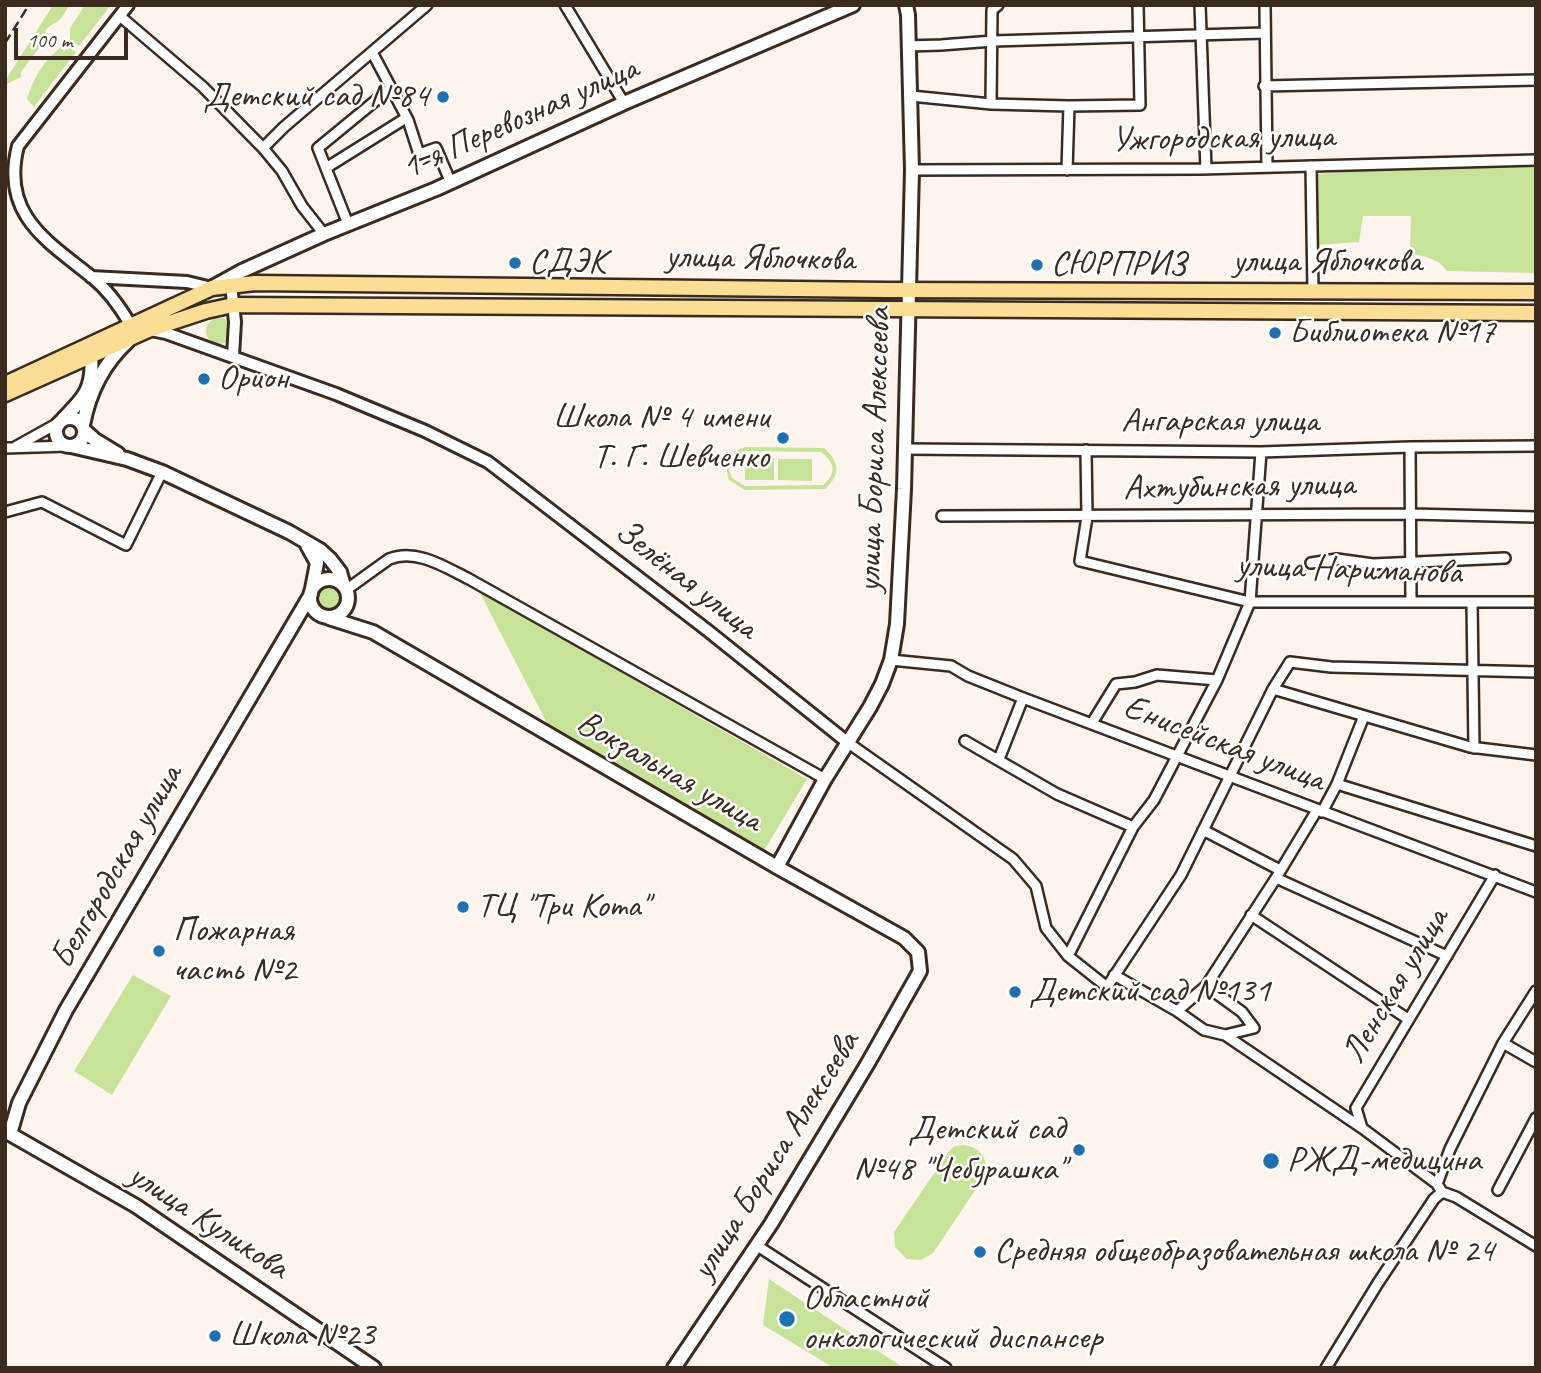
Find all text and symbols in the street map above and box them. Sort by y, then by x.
scale bar [18,14,131,58]
text: 100 m [27,27,72,53]
street label: 1-я Перевозная улица [395,48,645,190]
place label: Детский сад №84 [203,76,429,118]
marker: Детский сад №84 [435,89,451,105]
street label: Ужгородская улица [1111,116,1335,162]
street label: улица Яблочкова [665,236,855,282]
street label: улица Яблочкова [1232,241,1422,283]
place label: СДЭК [529,242,606,284]
place label: СЮРПРИЗ [1051,244,1185,286]
marker: СДЭК [507,255,523,271]
marker: СЮРПРИЗ [1029,257,1045,273]
street label: улица Бориса Алексеева [849,307,901,593]
place label: Библиотека №17 [1289,312,1496,354]
marker: Библиотека №17 [1267,325,1283,341]
place label: Орион [218,358,288,400]
marker: Орион [196,371,212,387]
place label: Школа № 4 имени Т. Г. Шевченко [553,397,769,479]
street label: Ангарская улица [1121,401,1319,443]
marker: Школа № 4 имени Т. Г. Шевченко [775,430,791,446]
street label: Ахтубинская улица [1123,464,1355,510]
street label: Зелёная улица [606,511,766,649]
street label: улица Нариманова [1236,545,1462,595]
street label: Енисейская улица [1118,686,1330,802]
street label: Вокзальная улица [569,702,769,842]
street label: Белгородская улица [42,758,192,976]
place label: ТЦ "Три Кота" [477,886,648,928]
marker: ТЦ "Три Кота" [455,899,471,915]
street label: Ленская улица [1333,901,1459,1071]
place label: Пожарная часть №2 [173,910,296,992]
marker: Пожарная часть №2 [151,943,167,959]
place label: Детский сад №131 [1029,971,1271,1013]
marker: Детский сад №131 [1007,984,1023,1000]
street label: улица Бориса Алексеева [683,1024,869,1288]
place label: Детский сад №48 "Чебурашка" [853,1109,1065,1191]
place label: РЖД-медицина [1287,1140,1481,1182]
marker: Детский сад №48 "Чебурашка" [1071,1142,1087,1158]
marker: РЖД-медицина [1261,1151,1281,1171]
street label: улица Куликова [120,1155,296,1289]
place label: Средняя общеобразовательная школа № 24 [994,1231,1494,1273]
marker: Средняя общеобразовательная школа № 24 [972,1244,988,1260]
place label: Областной онкологический диспансер [803,1278,1102,1360]
marker: Областной онкологический диспансер [777,1309,797,1329]
place label: Школа №23 [229,1315,375,1357]
marker: Школа №23 [207,1328,223,1344]

